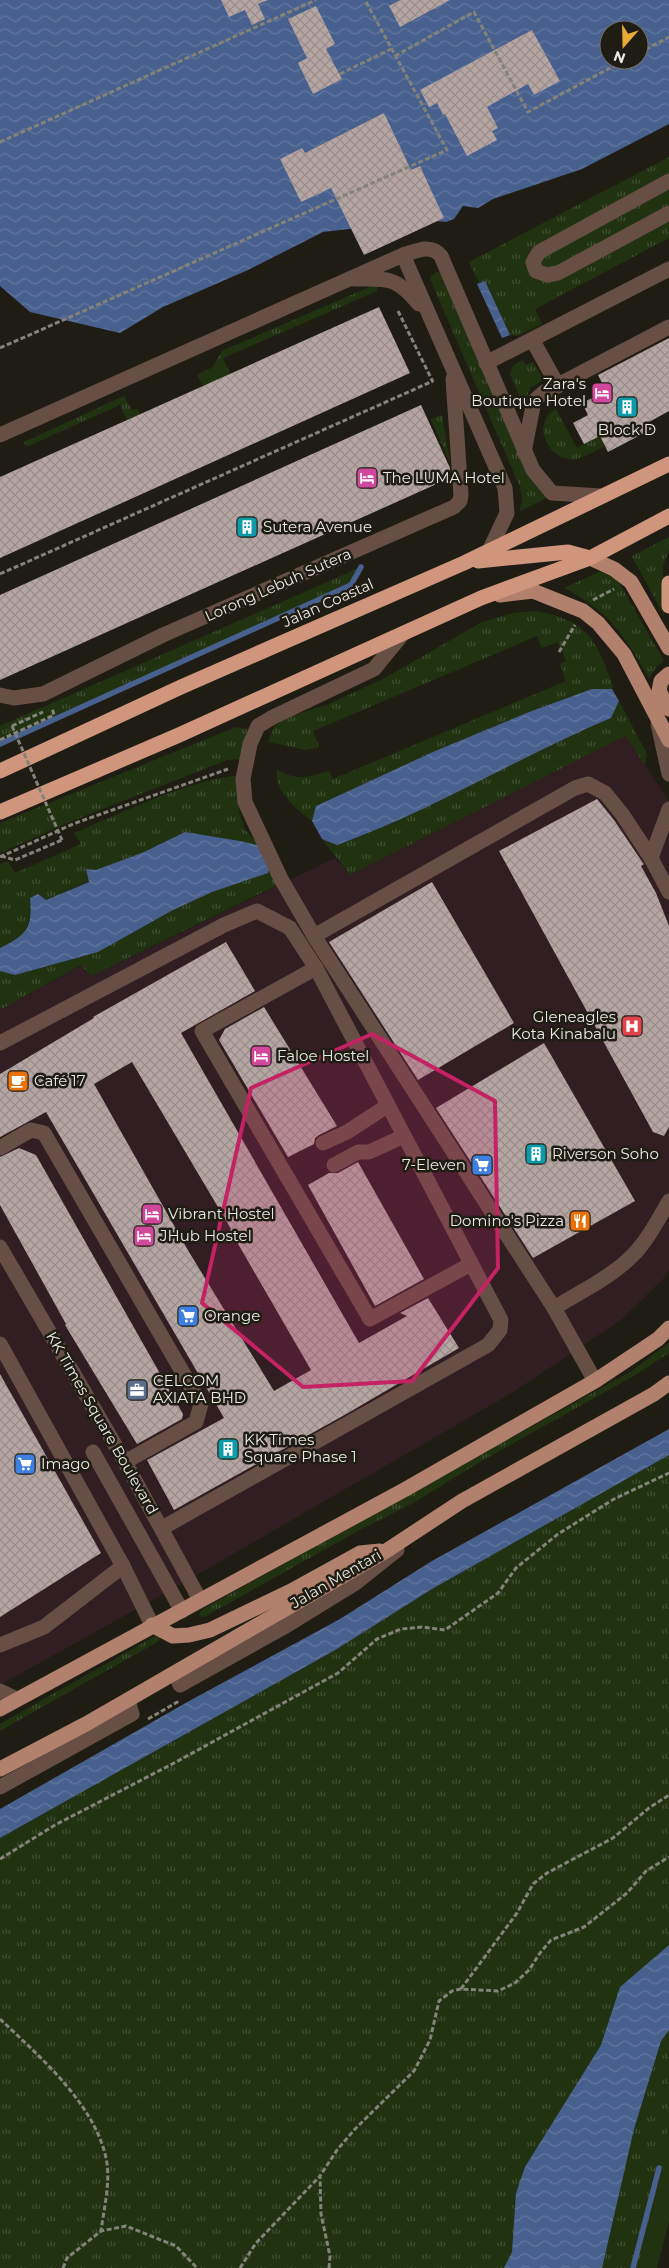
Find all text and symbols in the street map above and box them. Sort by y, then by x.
north arrow [599,20,649,70]
text: N [611,47,628,68]
place label: Zara's Boutique Hotel [471,374,586,410]
hotel icon: Zara's Boutique Hotel [590,381,614,405]
building icon: Block D [615,395,639,419]
place label: Block D [598,420,656,439]
hotel icon: The LUMA Hotel [355,466,379,490]
place label: The LUMA Hotel [383,468,505,487]
building icon: Sutera Avenue [235,515,259,539]
place label: Sutera Avenue [263,517,372,536]
street label: Lorong Lebuh Sutera [202,544,354,625]
street label: Jalan Coastal [278,574,376,632]
place label: Gleneagles Kota Kinabalu [511,1007,616,1043]
hospital icon: Gleneagles Kota Kinabalu [620,1014,644,1038]
hotel icon: Faloe Hostel [249,1044,273,1068]
place label: Faloe Hostel [277,1046,369,1065]
cafe icon: Café 17 [6,1069,30,1093]
place label: Café 17 [34,1071,86,1090]
building icon: Riverson Soho [524,1142,548,1166]
place label: Riverson Soho [552,1144,659,1163]
supermarket icon: 7-Eleven [470,1153,494,1177]
place label: 7-Eleven [402,1155,466,1174]
hotel icon: Vibrant Hostel [140,1202,164,1226]
place label: Vibrant Hostel [168,1204,275,1223]
restaurant icon: Domino's Pizza [568,1209,592,1233]
place label: Domino's Pizza [450,1211,564,1230]
hotel icon: JHub Hostel [132,1224,156,1248]
place label: JHub Hostel [159,1226,252,1245]
supermarket icon: Orange [176,1304,200,1328]
place label: Orange [204,1306,260,1325]
street label: KK Times Square Boulevard [42,1328,163,1517]
place label: CELCOM AXIATA BHD [153,1371,246,1407]
office icon: CELCOM AXIATA BHD [125,1378,149,1402]
place label: KK Times Square Phase 1 [244,1430,357,1466]
building icon: KK Times Square Phase 1 [216,1437,240,1461]
supermarket icon: Imago [13,1452,37,1476]
place label: Imago [41,1454,90,1473]
street label: Jalan Mentari [286,1545,384,1613]

